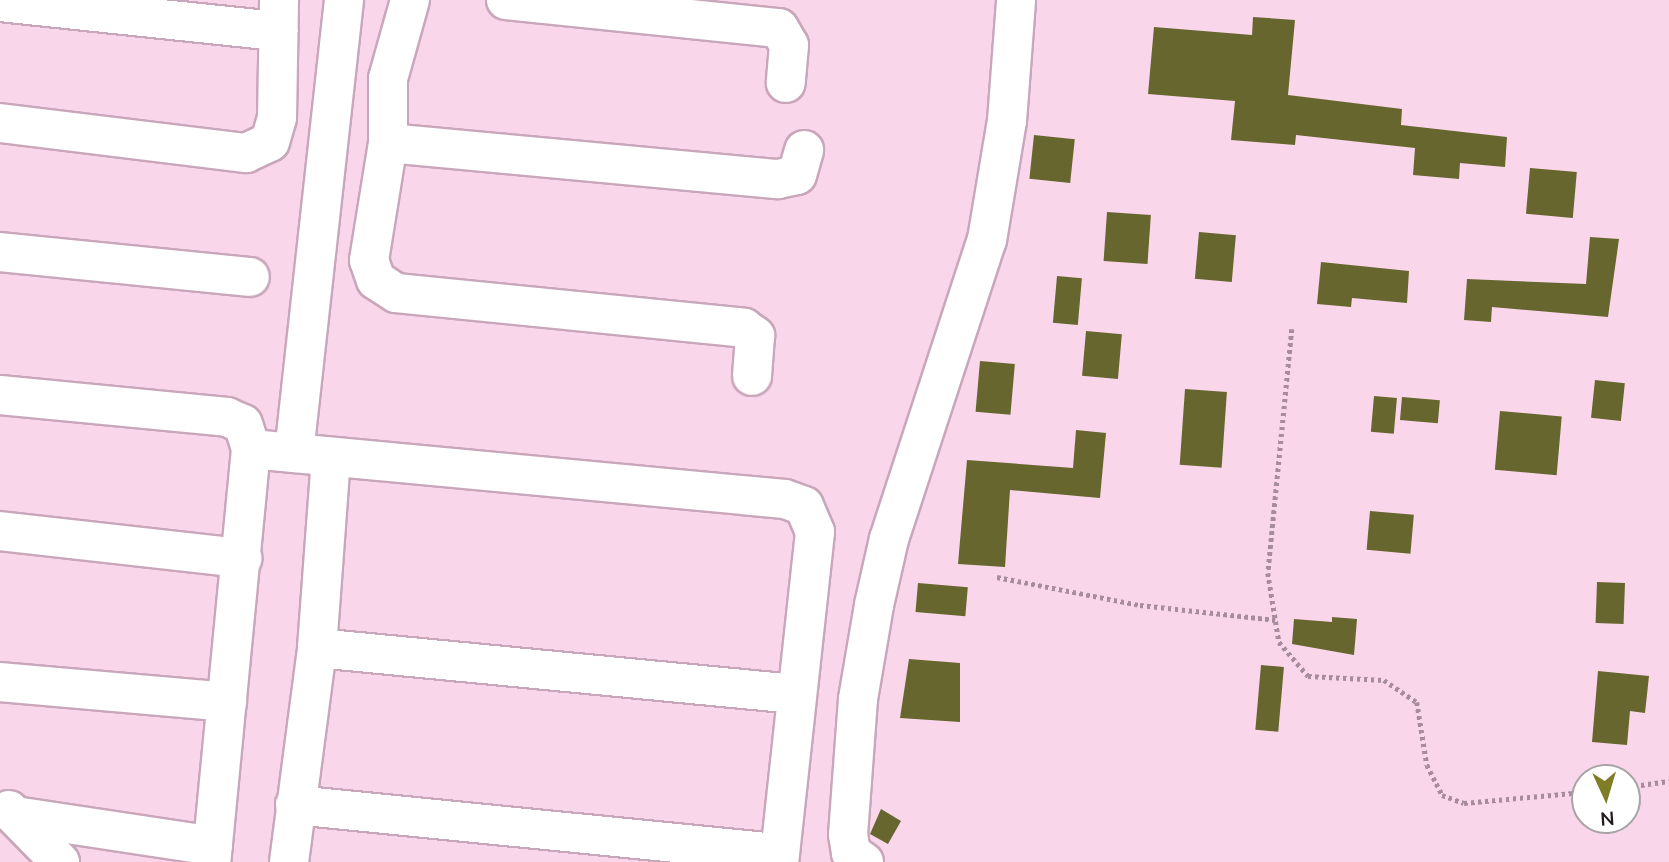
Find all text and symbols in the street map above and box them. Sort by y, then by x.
north arrow [1571,764,1641,834]
text: N [1599,804,1615,831]

